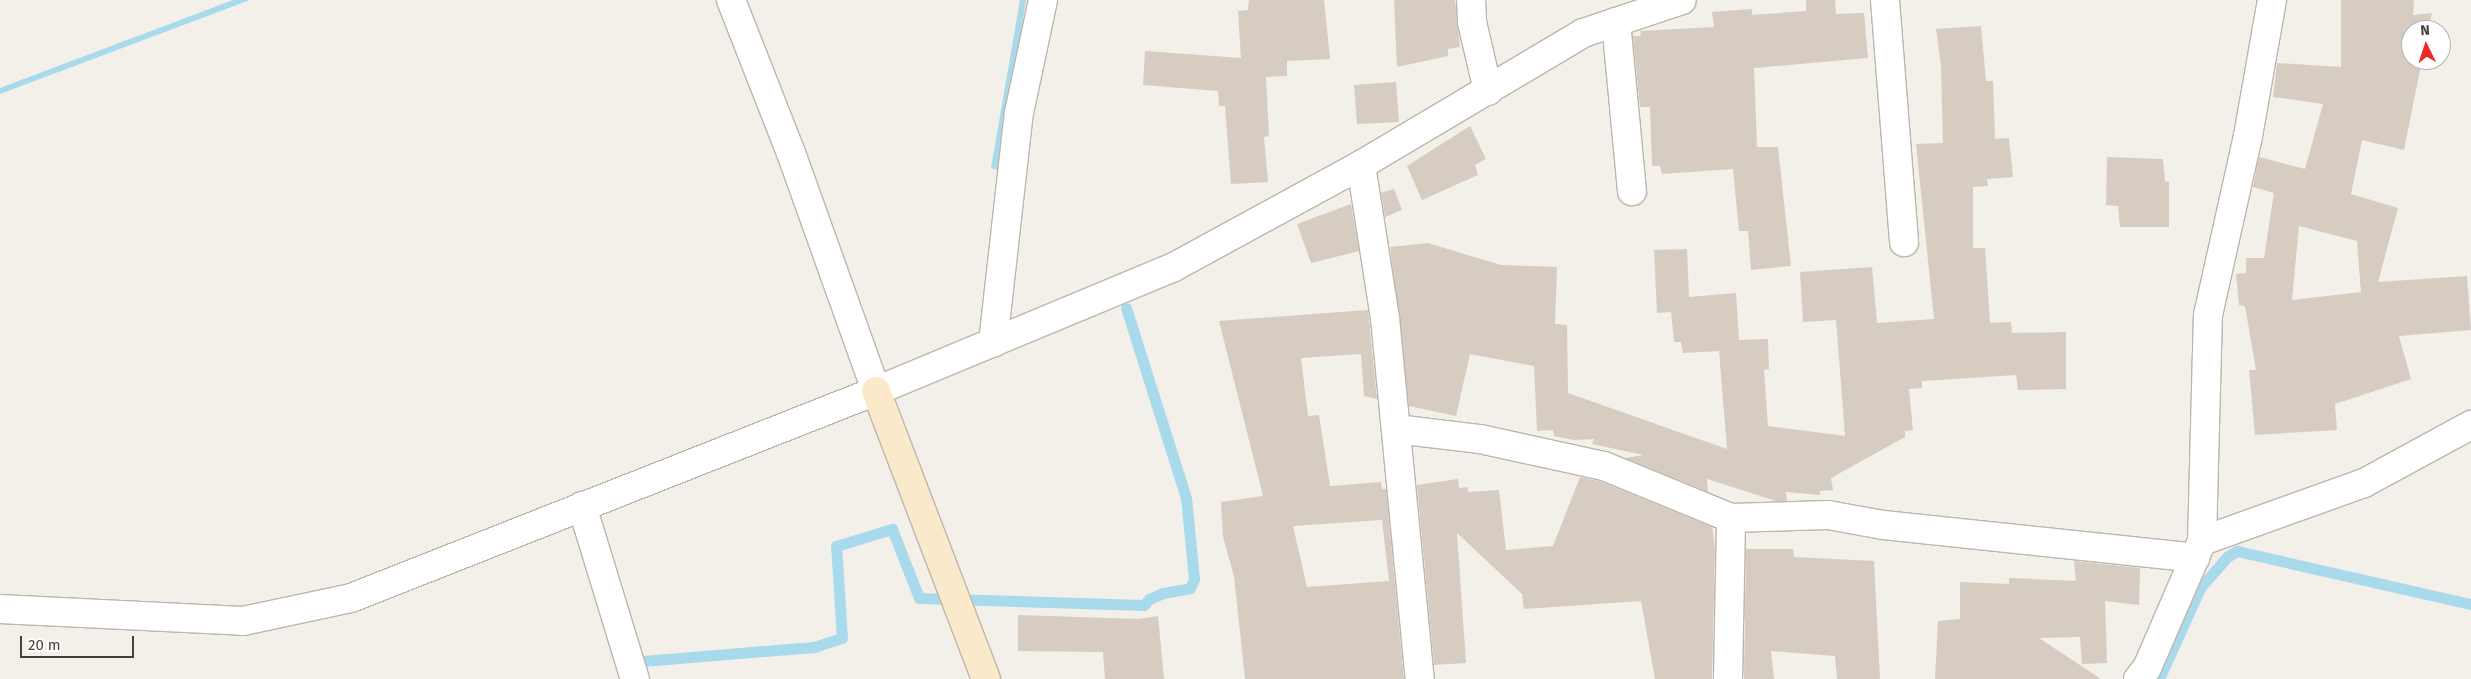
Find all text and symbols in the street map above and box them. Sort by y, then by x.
north arrow [2401,20,2451,70]
text: N [2420,22,2430,39]
scale bar [22,626,136,658]
text: 20 m [28,636,61,654]

